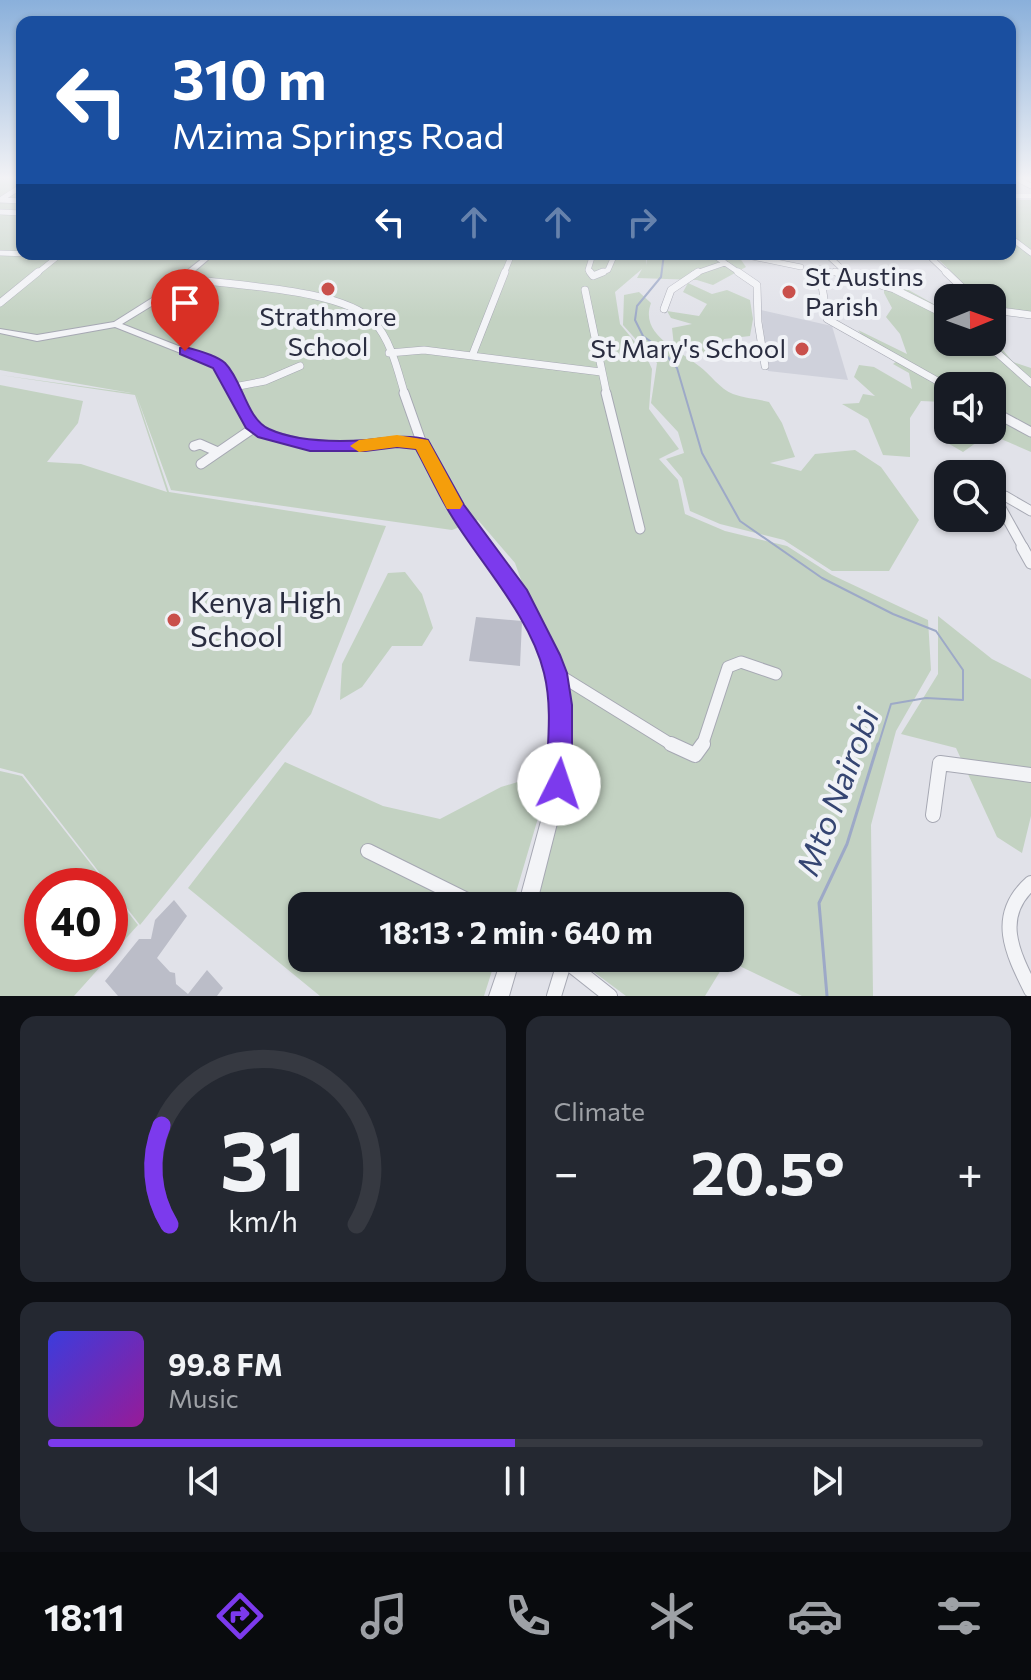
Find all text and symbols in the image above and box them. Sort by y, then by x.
text: 310 m [172,43,327,112]
icon: left [40,48,144,152]
text: Mzima Springs Road [172,112,504,156]
icon: left [368,200,412,244]
icon: ahead [452,200,496,244]
icon: ahead [536,200,580,244]
icon: right [620,200,664,244]
place label: St Austins Parish [805,260,924,321]
pin [151,269,219,351]
marker: Strathmore School [319,280,337,298]
icon: arrive [163,281,207,325]
marker: St Austins Parish [780,283,798,301]
north arrow [934,284,1006,356]
map controls [934,284,1006,532]
place label: Strathmore School [260,300,396,361]
place label: St Mary's School [591,332,786,363]
marker: St Mary's School [793,340,811,358]
button: sound [934,372,1006,444]
button: search [934,460,1006,532]
place label: Kenya High School [190,582,342,653]
marker: Kenya High School [165,611,183,629]
water label: Mto Nairobi [786,701,887,880]
position arrow [517,742,601,826]
speed limit sign: 40 [24,868,128,972]
text: 18:13 · 2 min · 640 m [379,913,653,950]
text: Climate [554,1095,645,1126]
text: 31 [220,1106,306,1208]
text: 20.5° [691,1134,845,1207]
text: − [554,1144,579,1198]
text: + [957,1144,983,1198]
text: km/h [228,1203,298,1238]
text: 99.8 FM [168,1345,283,1382]
text: Music [168,1382,239,1413]
icon: previous [182,1459,226,1503]
icon: pause [493,1459,537,1503]
icon: next [805,1459,849,1503]
icon: directions [212,1588,268,1644]
icon: music [356,1588,412,1644]
icon: phone [500,1588,556,1644]
icon: climate [644,1588,700,1644]
icon: car [787,1588,843,1644]
icon: filters [931,1588,987,1644]
text: 18:11 [44,1594,125,1638]

